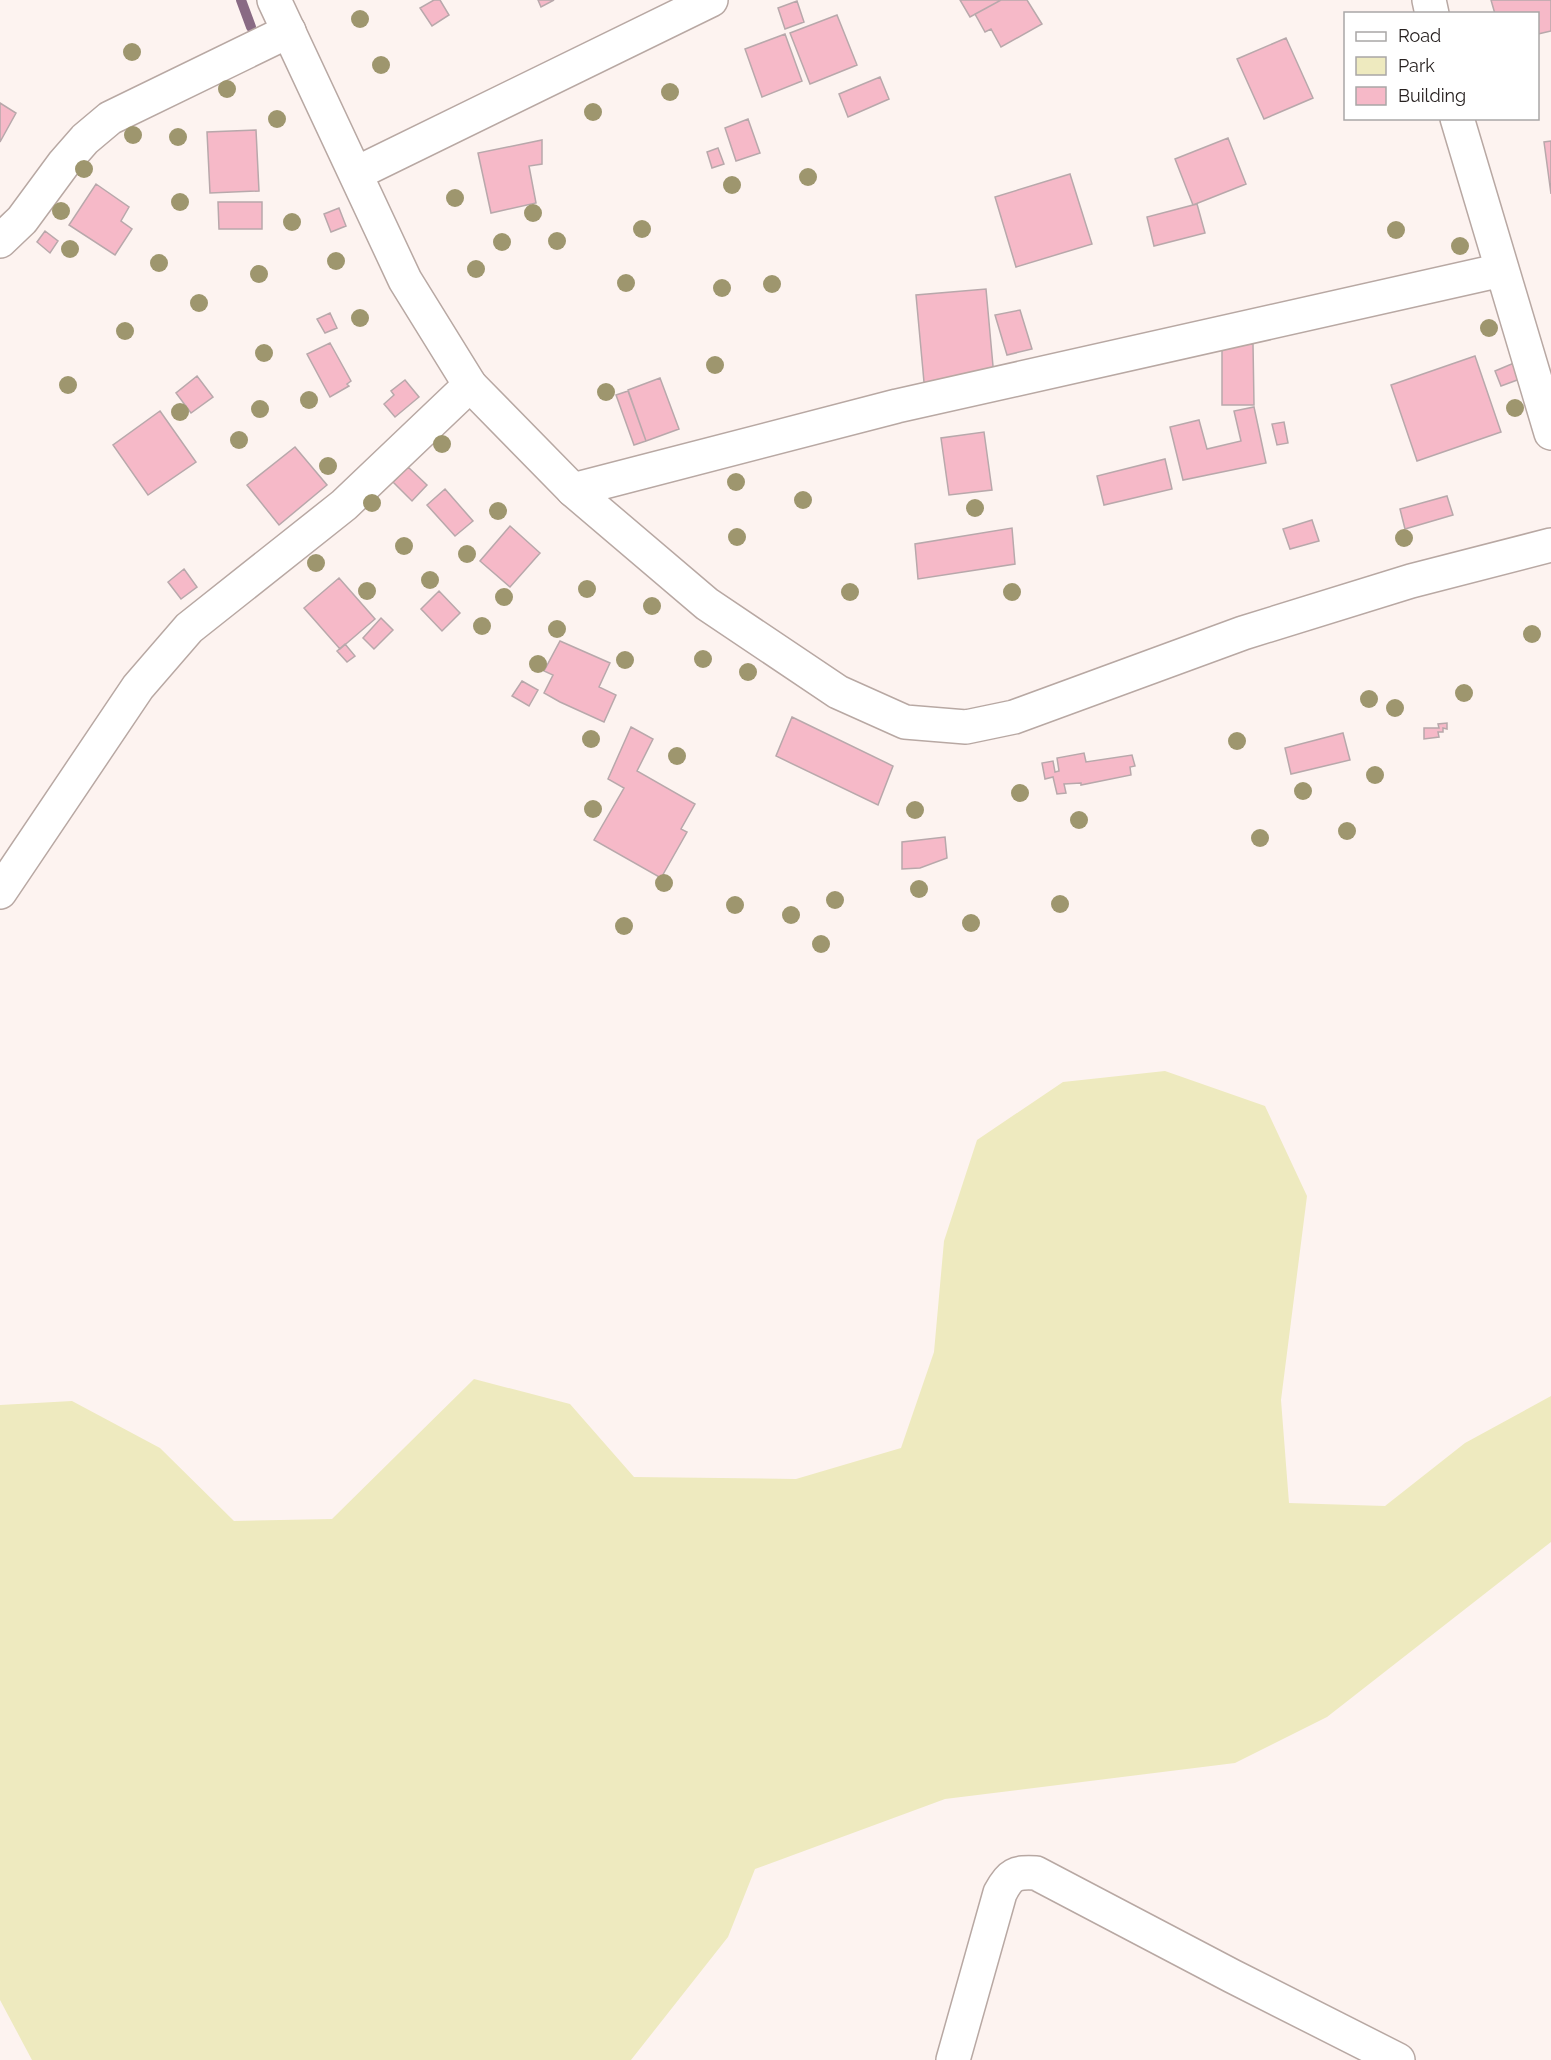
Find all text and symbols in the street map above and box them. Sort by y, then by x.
legend [1344,12,1539,120]
text: Road [1398,25,1441,46]
text: Park [1398,55,1435,76]
text: Building [1398,85,1466,106]

